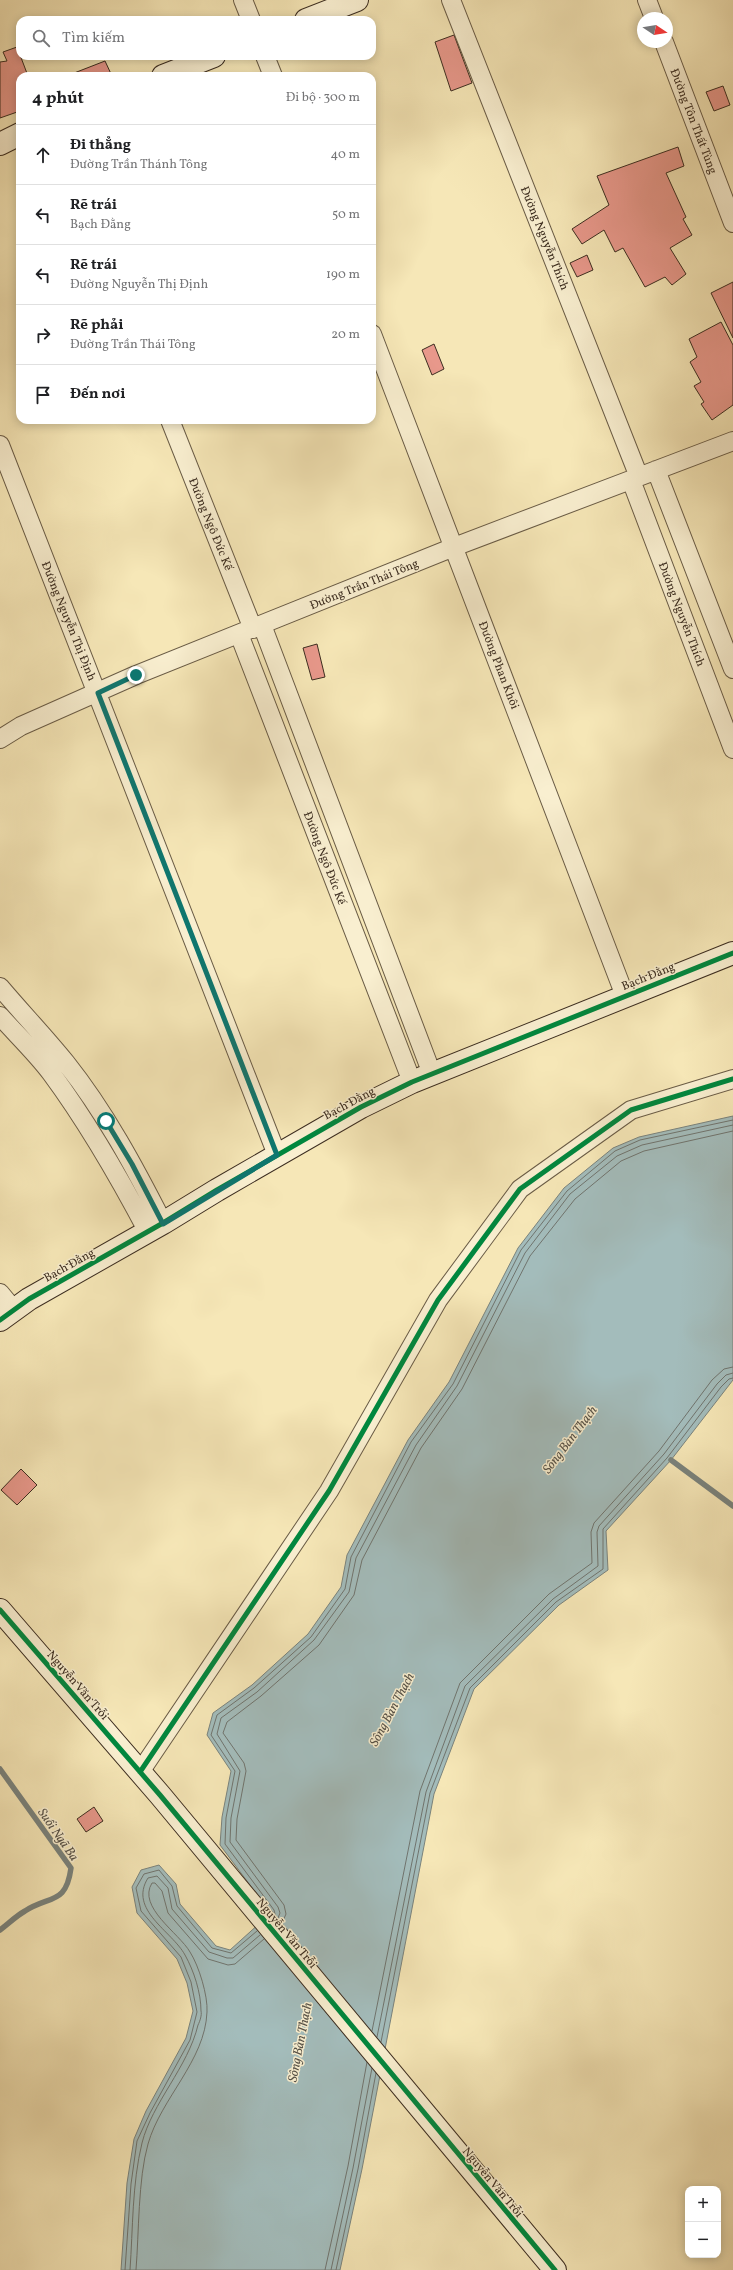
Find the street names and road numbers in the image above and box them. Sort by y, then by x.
street label: Đường Tôn Thất Tùng [666,66,721,176]
street label: Đường Nguyễn Thích [516,184,572,293]
street label: Đường Ngô Đức Kế [184,476,236,574]
street label: Đường Trần Thái Tông [308,556,421,614]
street label: Đường Nguyễn Thị Định [37,559,99,684]
street label: Đường Nguyễn Thích [654,560,708,669]
street label: Đường Phan Khôi [474,619,522,712]
street label: Đường Ngô Đức Kế [299,809,349,908]
street label: Bạch Đằng [619,959,677,995]
street label: Bạch Đằng [321,1084,378,1124]
street label: Bạch Đằng [41,1245,98,1286]
street label: Nguyễn Văn Trỗi [43,1648,112,1724]
street label: Nguyễn Văn Trỗi [252,1895,321,1972]
street label: Nguyễn Văn Trỗi [458,2144,527,2221]

